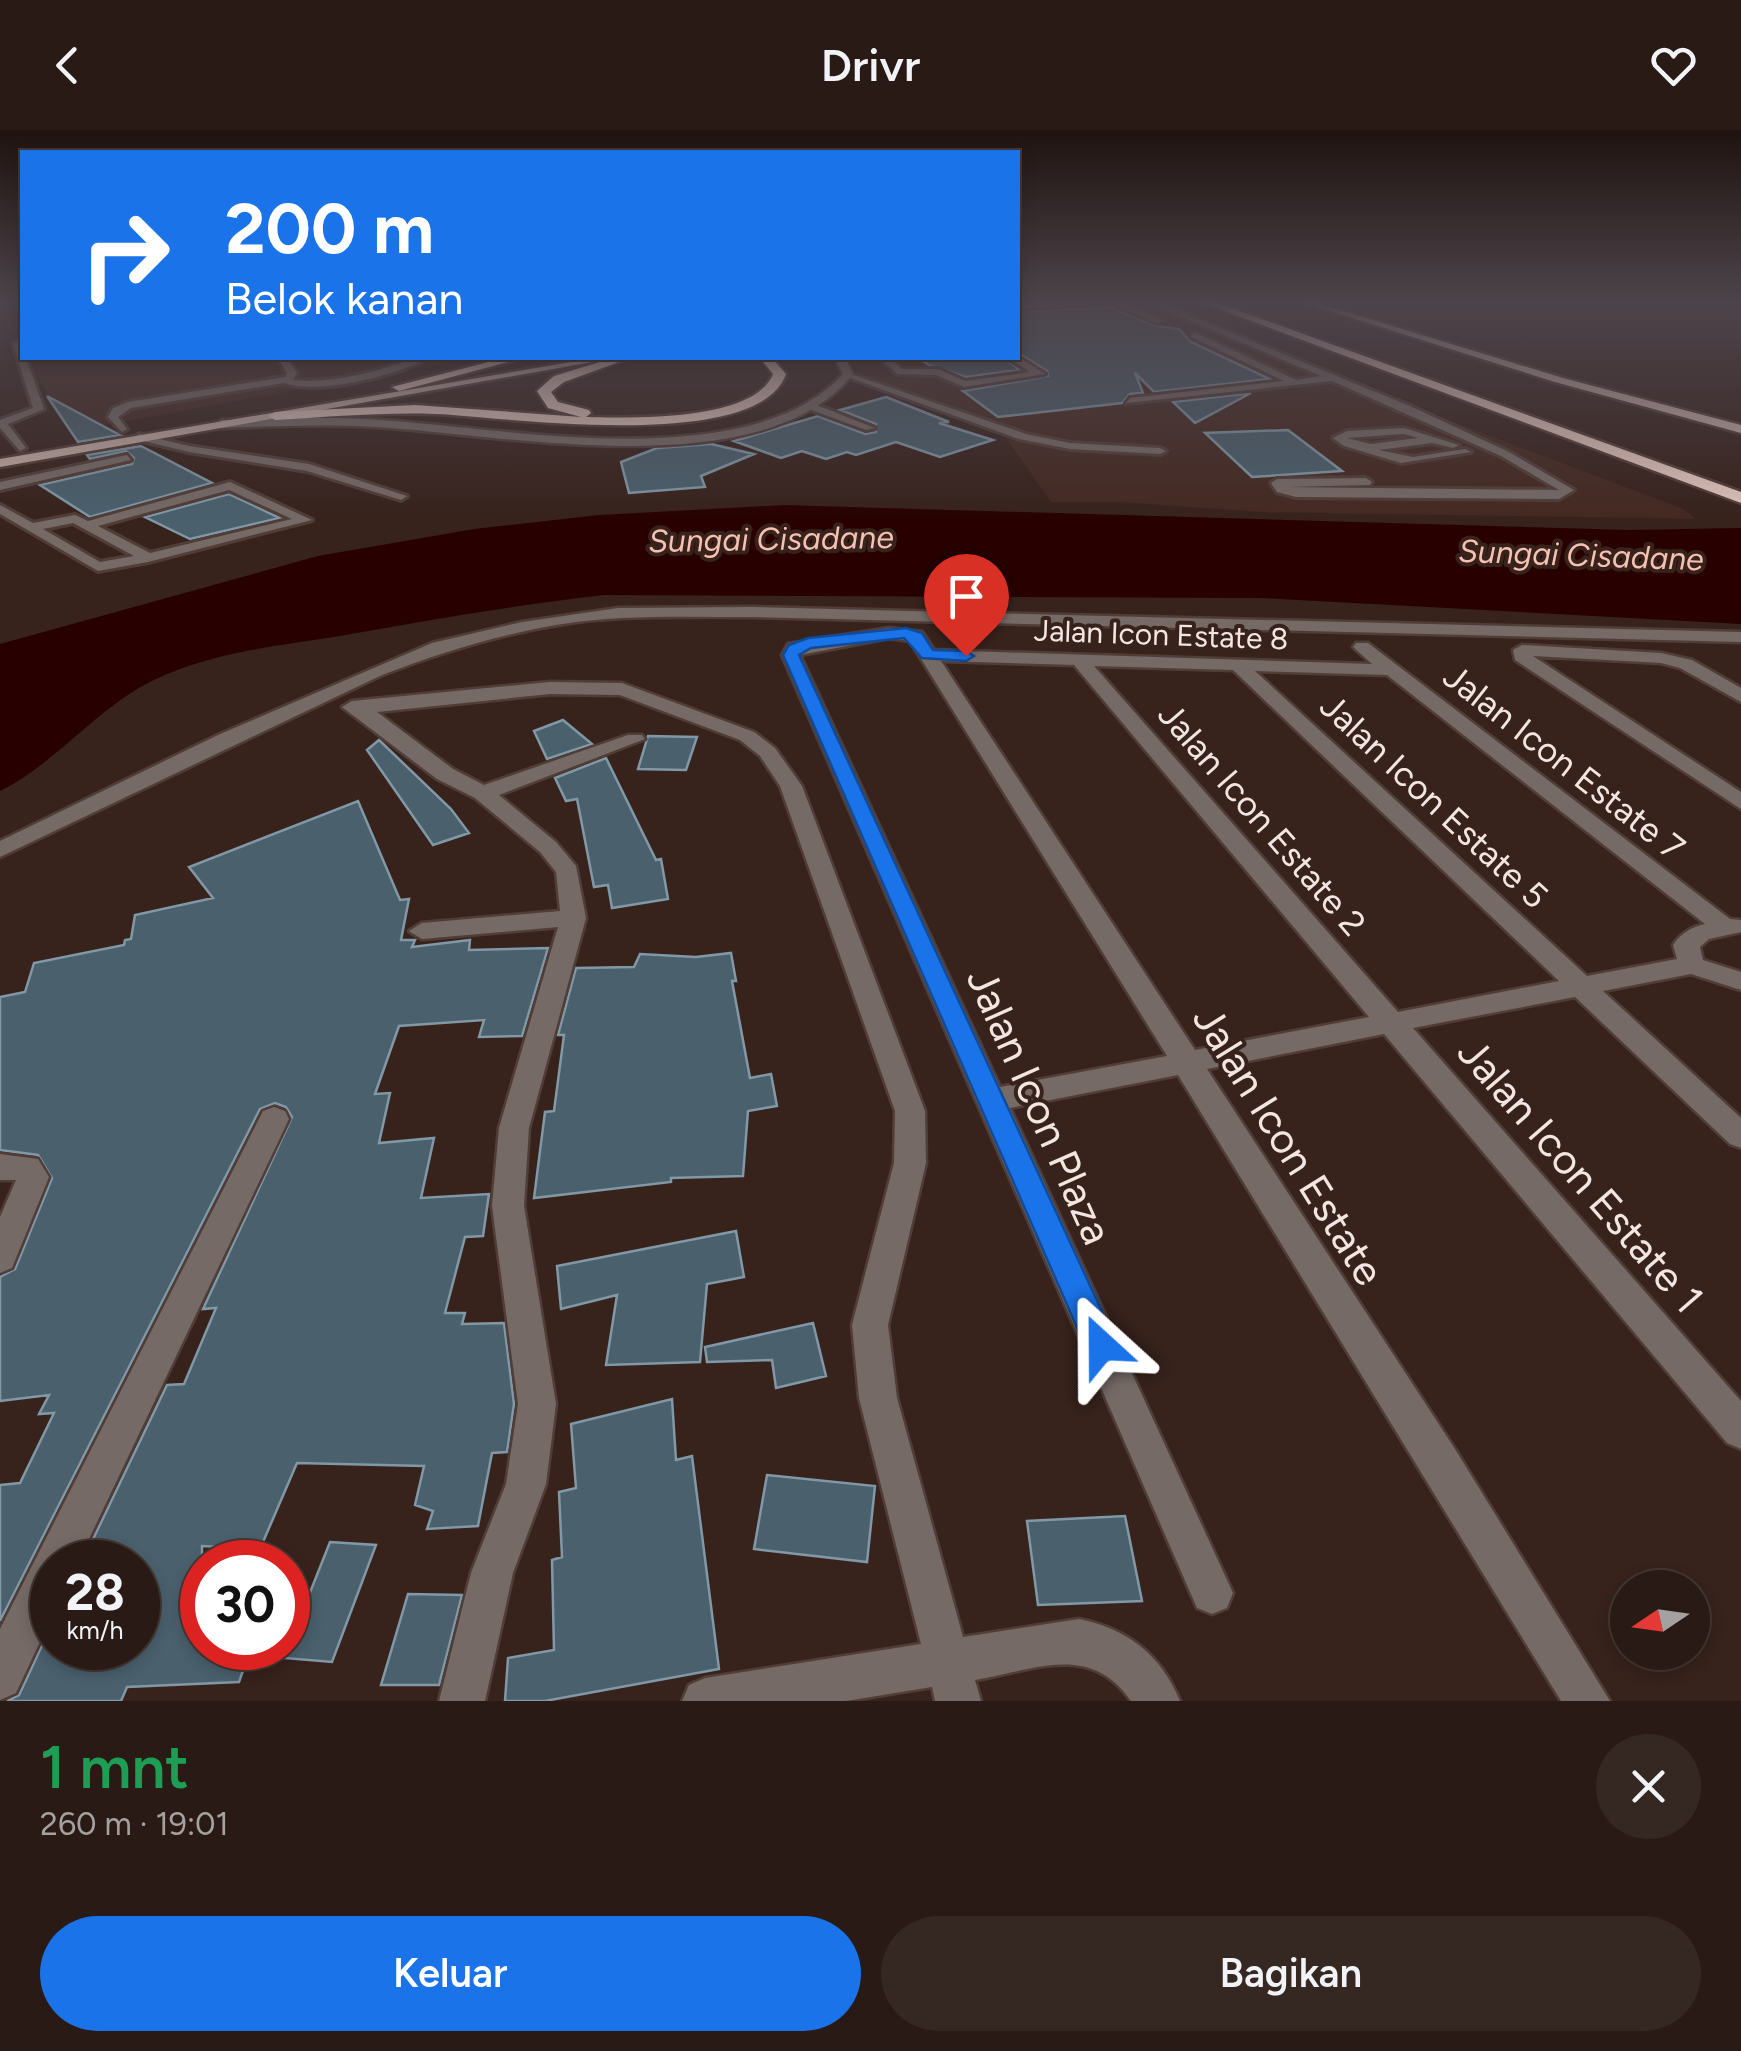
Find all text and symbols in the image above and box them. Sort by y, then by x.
icon: back [40,38,95,93]
text: Drivr [821,38,920,92]
icon: heart [1646,38,1701,93]
text: 200 m [225,186,434,271]
icon: right [60,190,190,320]
text: Belok kanan [225,271,463,325]
water label: Sungai Cisadane [648,518,894,560]
water label: Sungai Cisadane [1458,532,1704,578]
pin [924,554,1009,657]
icon: arrive [939,569,994,624]
street label: Jalan Icon Estate 8 [1033,612,1289,657]
street label: Jalan Icon Estate 7 [1435,655,1693,869]
street label: Jalan Icon Estate 5 [1312,685,1556,917]
street label: Jalan Icon Estate 2 [1149,694,1375,944]
street label: Jalan Icon Plaza [956,960,1123,1252]
street label: Jalan Icon Estate [1182,996,1395,1295]
street label: Jalan Icon Estate 1 [1447,1027,1714,1323]
position arrow [1050,1294,1154,1398]
speed limit sign: 30 [180,1540,310,1670]
text: 28 [65,1562,125,1623]
north arrow [1610,1570,1710,1670]
map controls [1610,1570,1710,1670]
text: km/h [66,1615,124,1645]
text: 1 mnt [40,1731,189,1803]
button: close [1596,1734,1701,1839]
text: 260 m · 19:01 [40,1805,229,1843]
button: Keluar [40,1916,861,2031]
button: Bagikan [881,1916,1701,2031]

